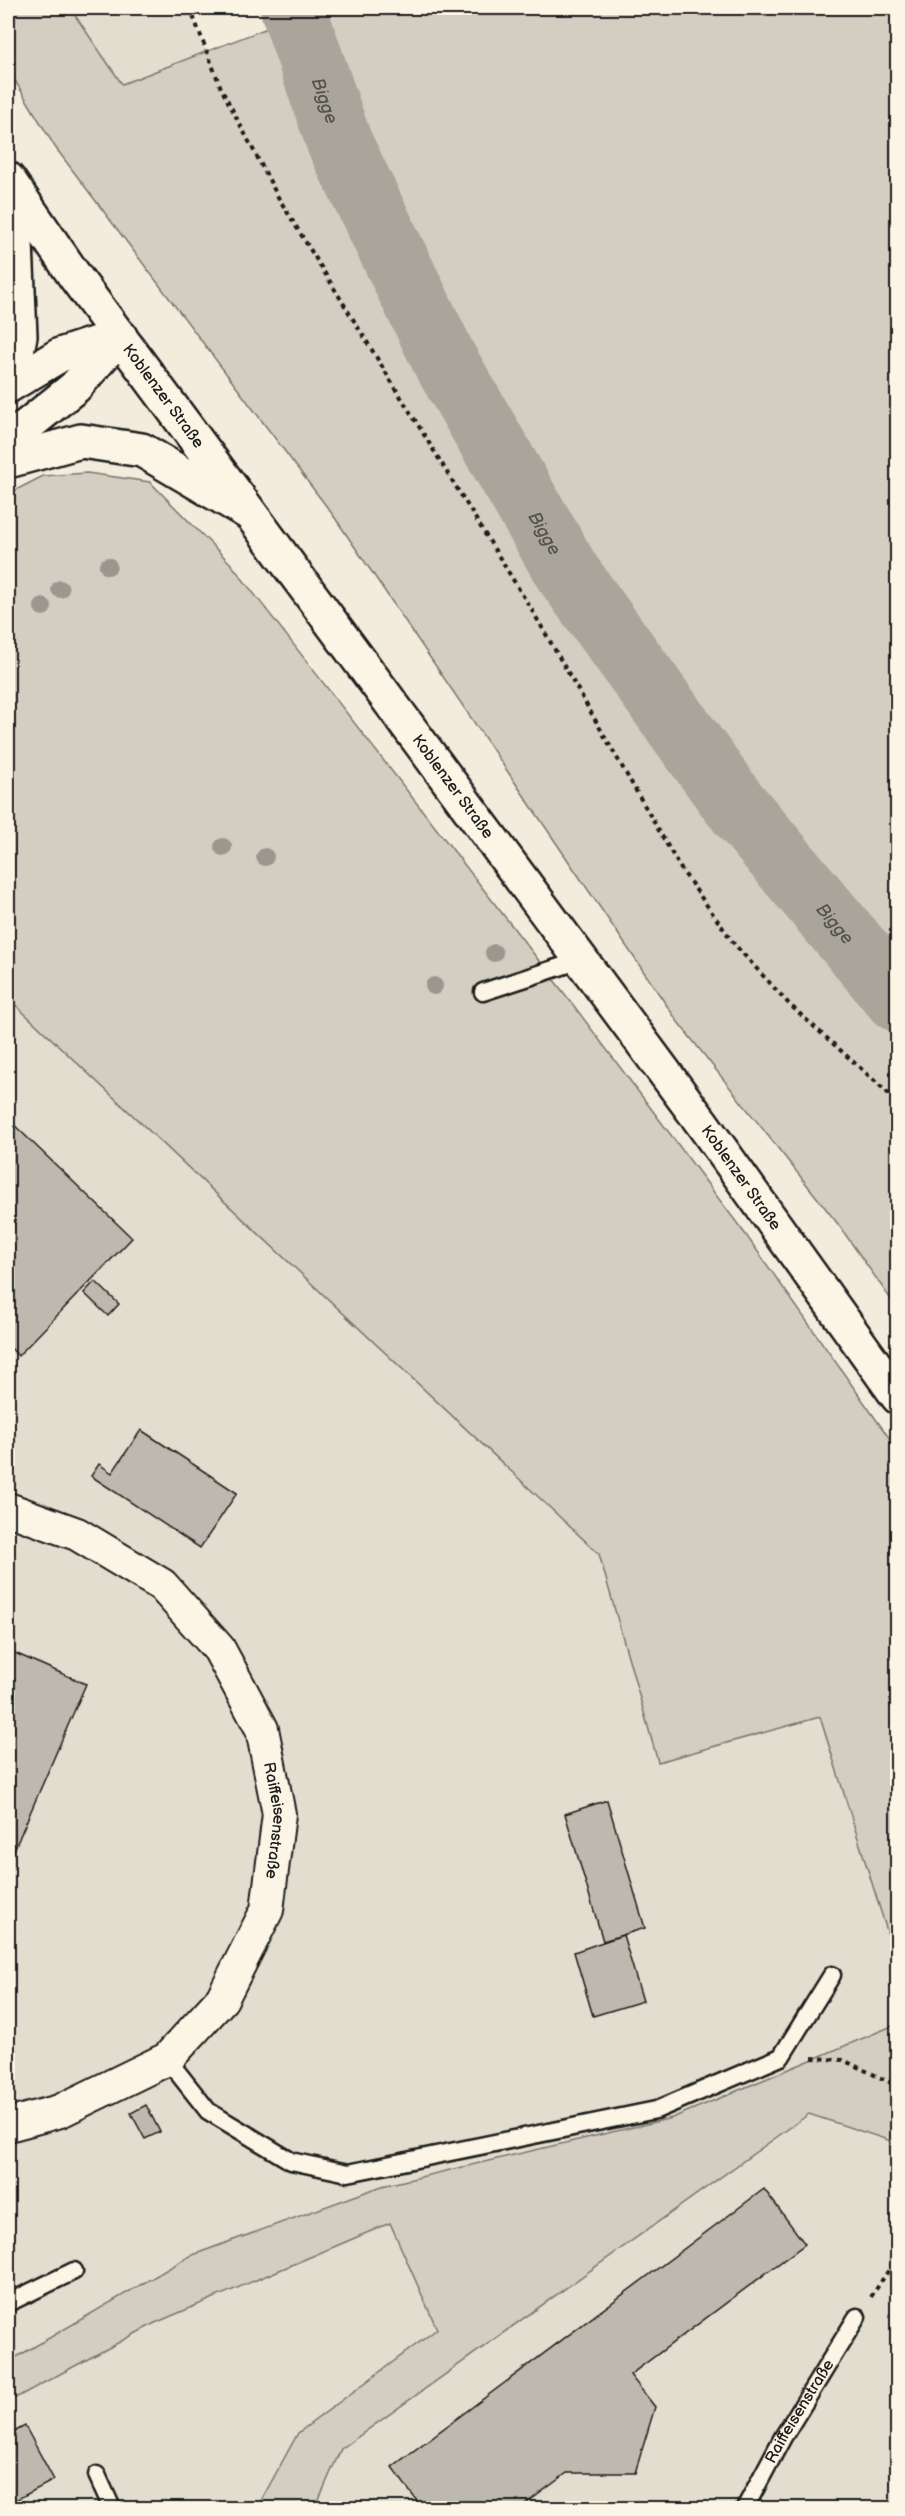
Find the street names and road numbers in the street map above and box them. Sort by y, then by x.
street label: Koblenzer Straße [119,340,208,452]
street label: Koblenzer Straße [408,731,498,843]
street label: Koblenzer Straße [697,1122,785,1234]
street label: Raiffeisenstraße [259,1761,288,1880]
street label: Raiffeisenstraße [761,2356,838,2467]

